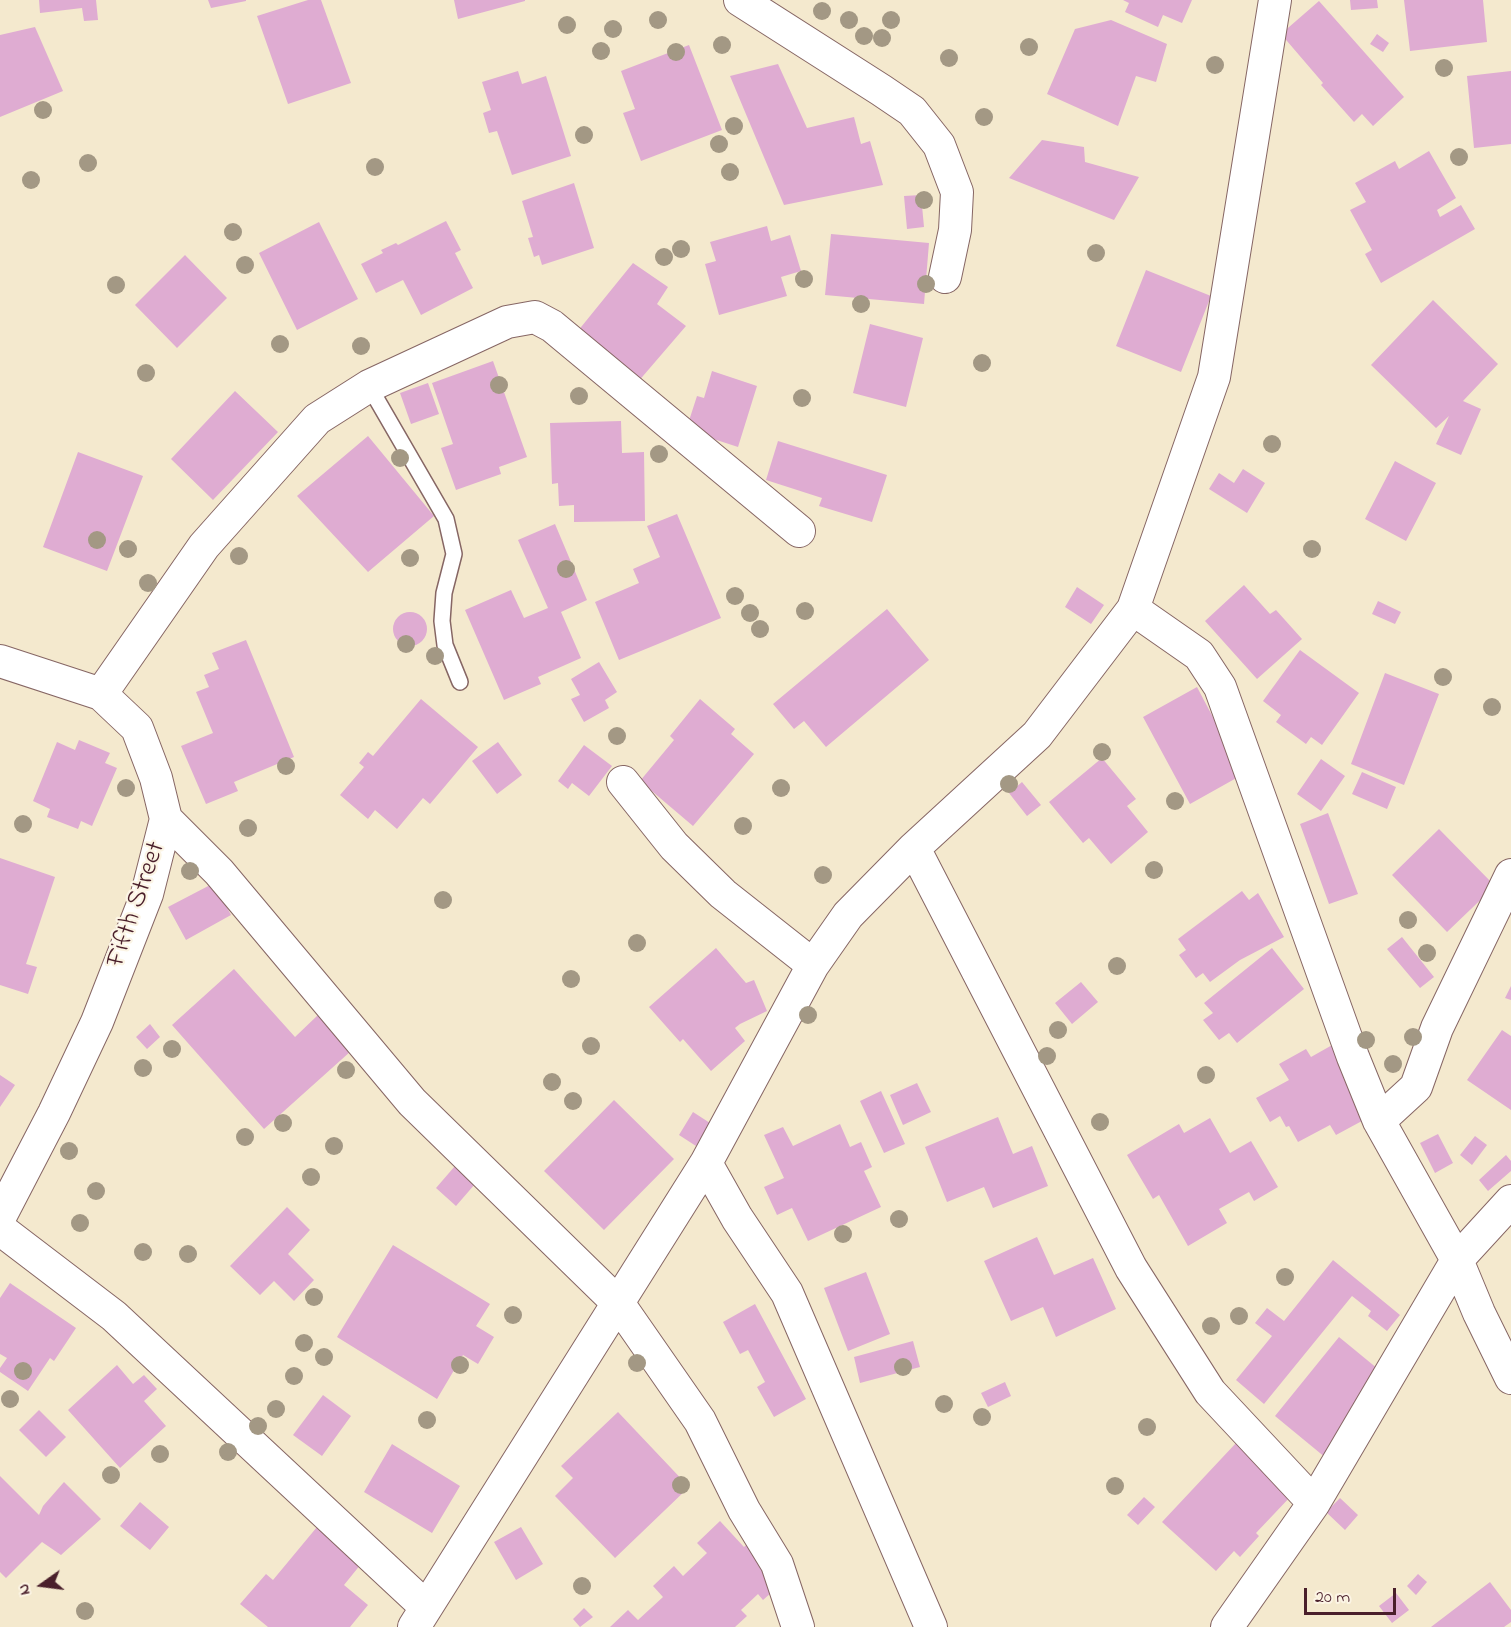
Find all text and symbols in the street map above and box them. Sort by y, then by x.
street label: Fifth Street [101,838,175,972]
north arrow [12,1555,72,1615]
scale bar [1307,1576,1398,1614]
text: N [12,1581,37,1598]
text: 20 m [1315,1585,1350,1611]

